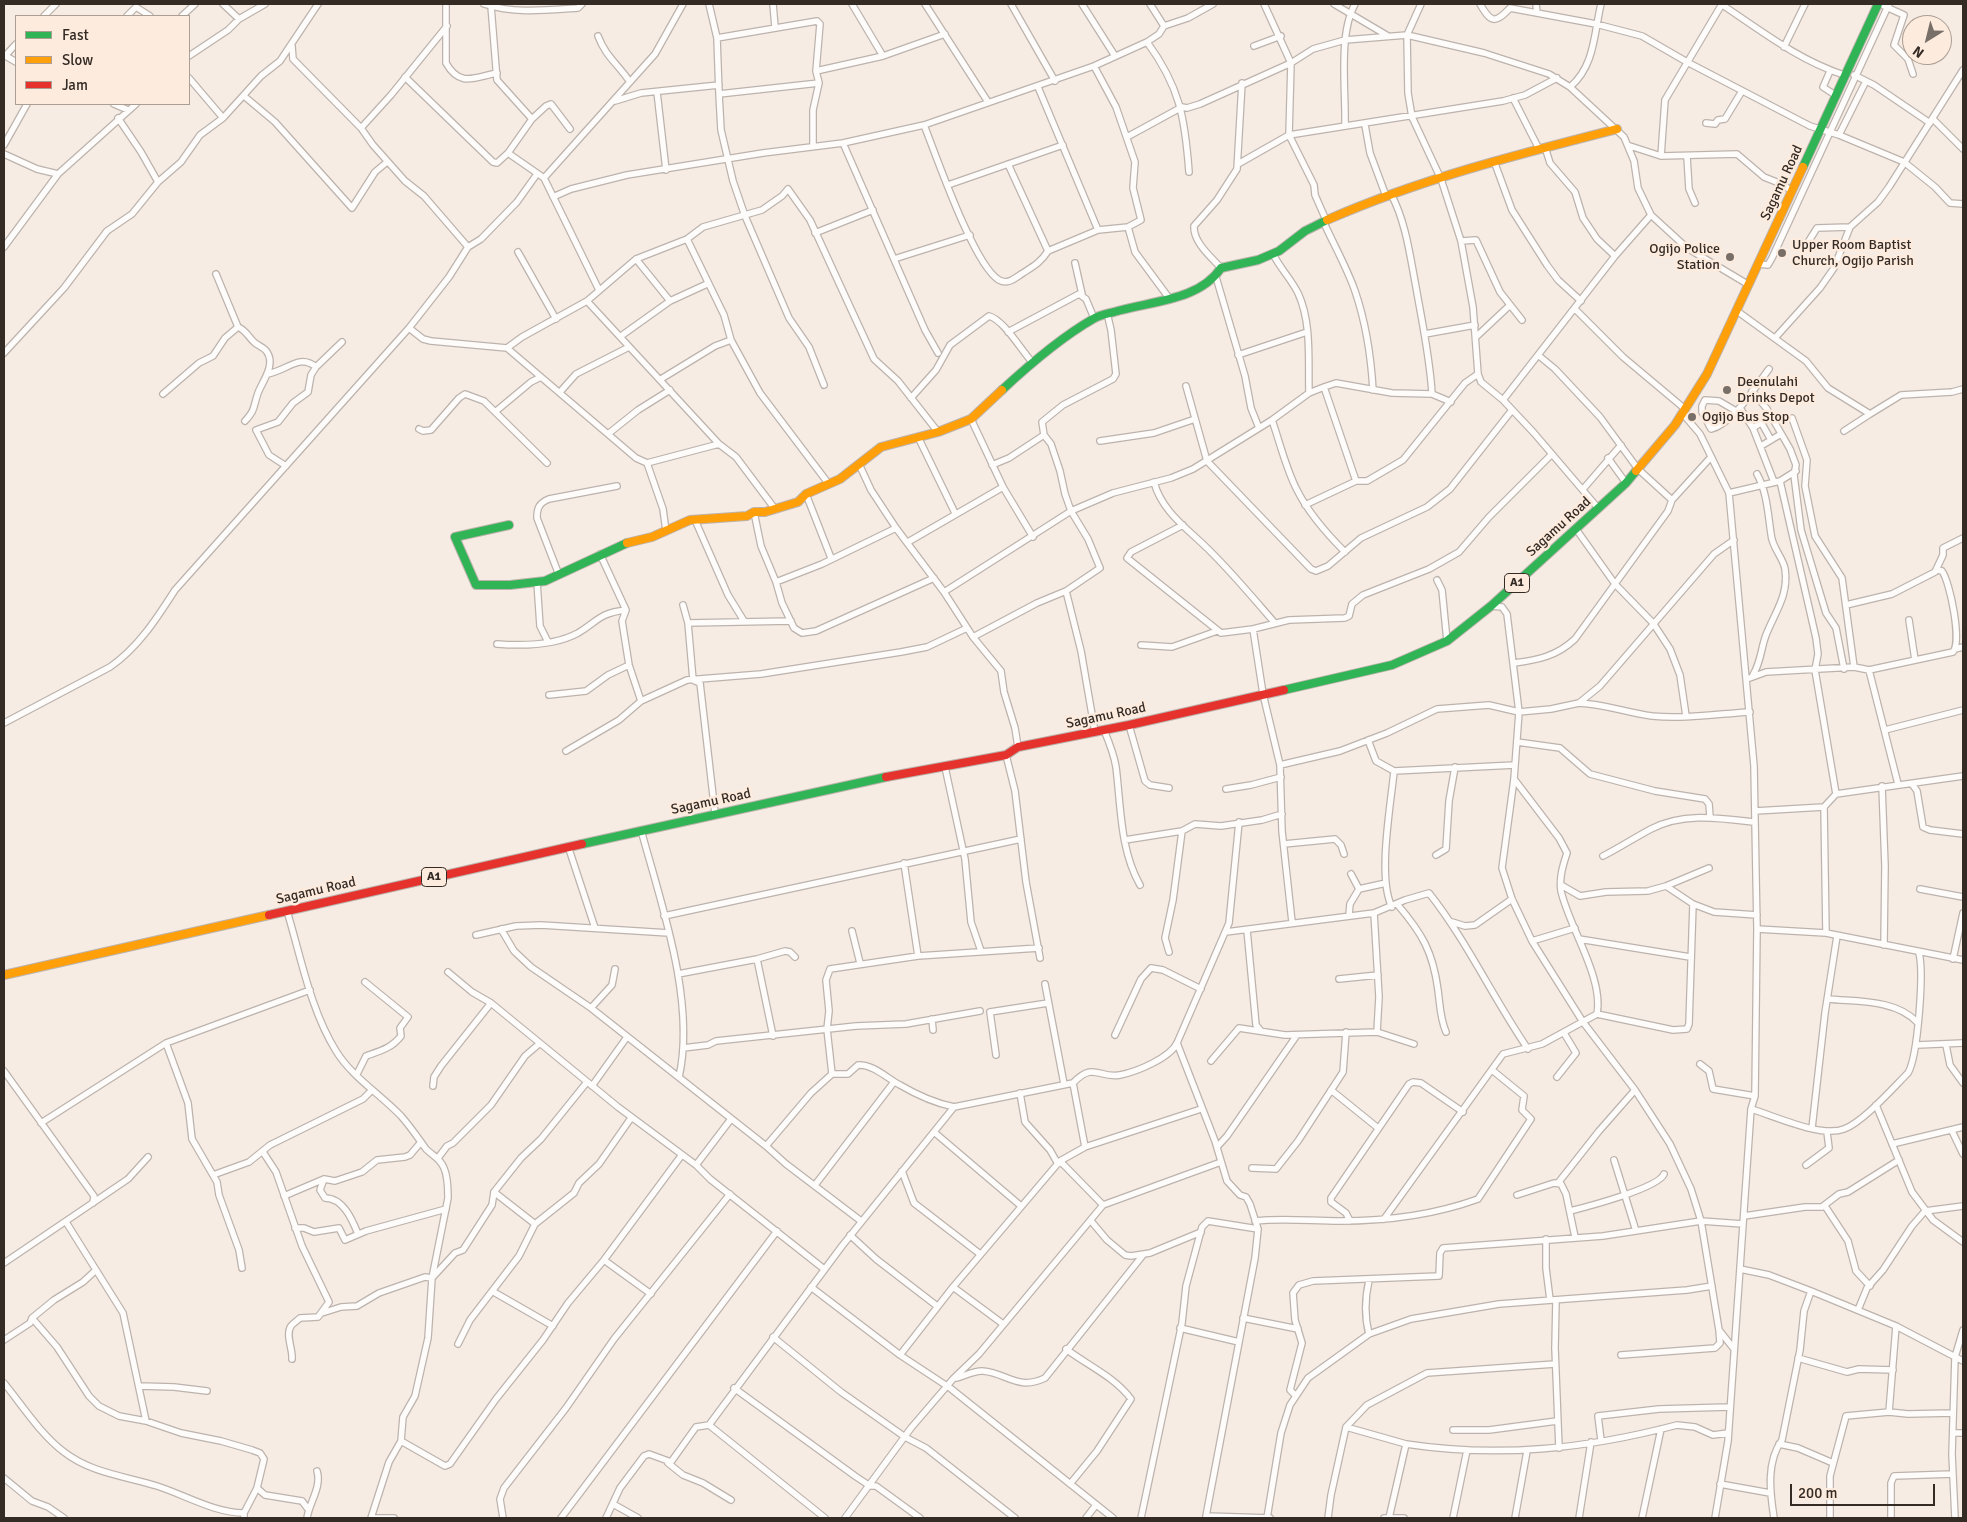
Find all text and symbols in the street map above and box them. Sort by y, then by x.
legend [15,15,190,105]
north arrow [1902,15,1952,65]
text: Fast [62,26,89,44]
text: N [1910,42,1927,61]
text: Slow [62,51,93,69]
text: Jam [62,76,88,94]
street label: Sagamu Road [1757,143,1807,223]
place label: Upper Room Baptist Church, Ogijo Parish [1792,237,1914,270]
place label: Ogijo Police Station [1649,241,1720,274]
marker: Upper Room Baptist Church, Ogijo Parish [1776,247,1788,259]
marker: Ogijo Police Station [1724,251,1736,263]
place label: Deenulahi Drinks Depot [1737,374,1815,407]
marker: Deenulahi Drinks Depot [1721,384,1733,396]
place label: Ogijo Bus Stop [1702,409,1789,425]
marker: Ogijo Bus Stop [1686,411,1698,423]
street label: Sagamu Road [1523,494,1595,560]
road number: A1 [1504,574,1530,592]
street label: Sagamu Road [1065,699,1147,733]
street label: Sagamu Road [670,785,752,819]
road number: A1 [422,868,446,886]
street label: Sagamu Road [275,874,357,908]
scale bar [1792,1474,1937,1506]
text: 200 m [1798,1484,1838,1502]

